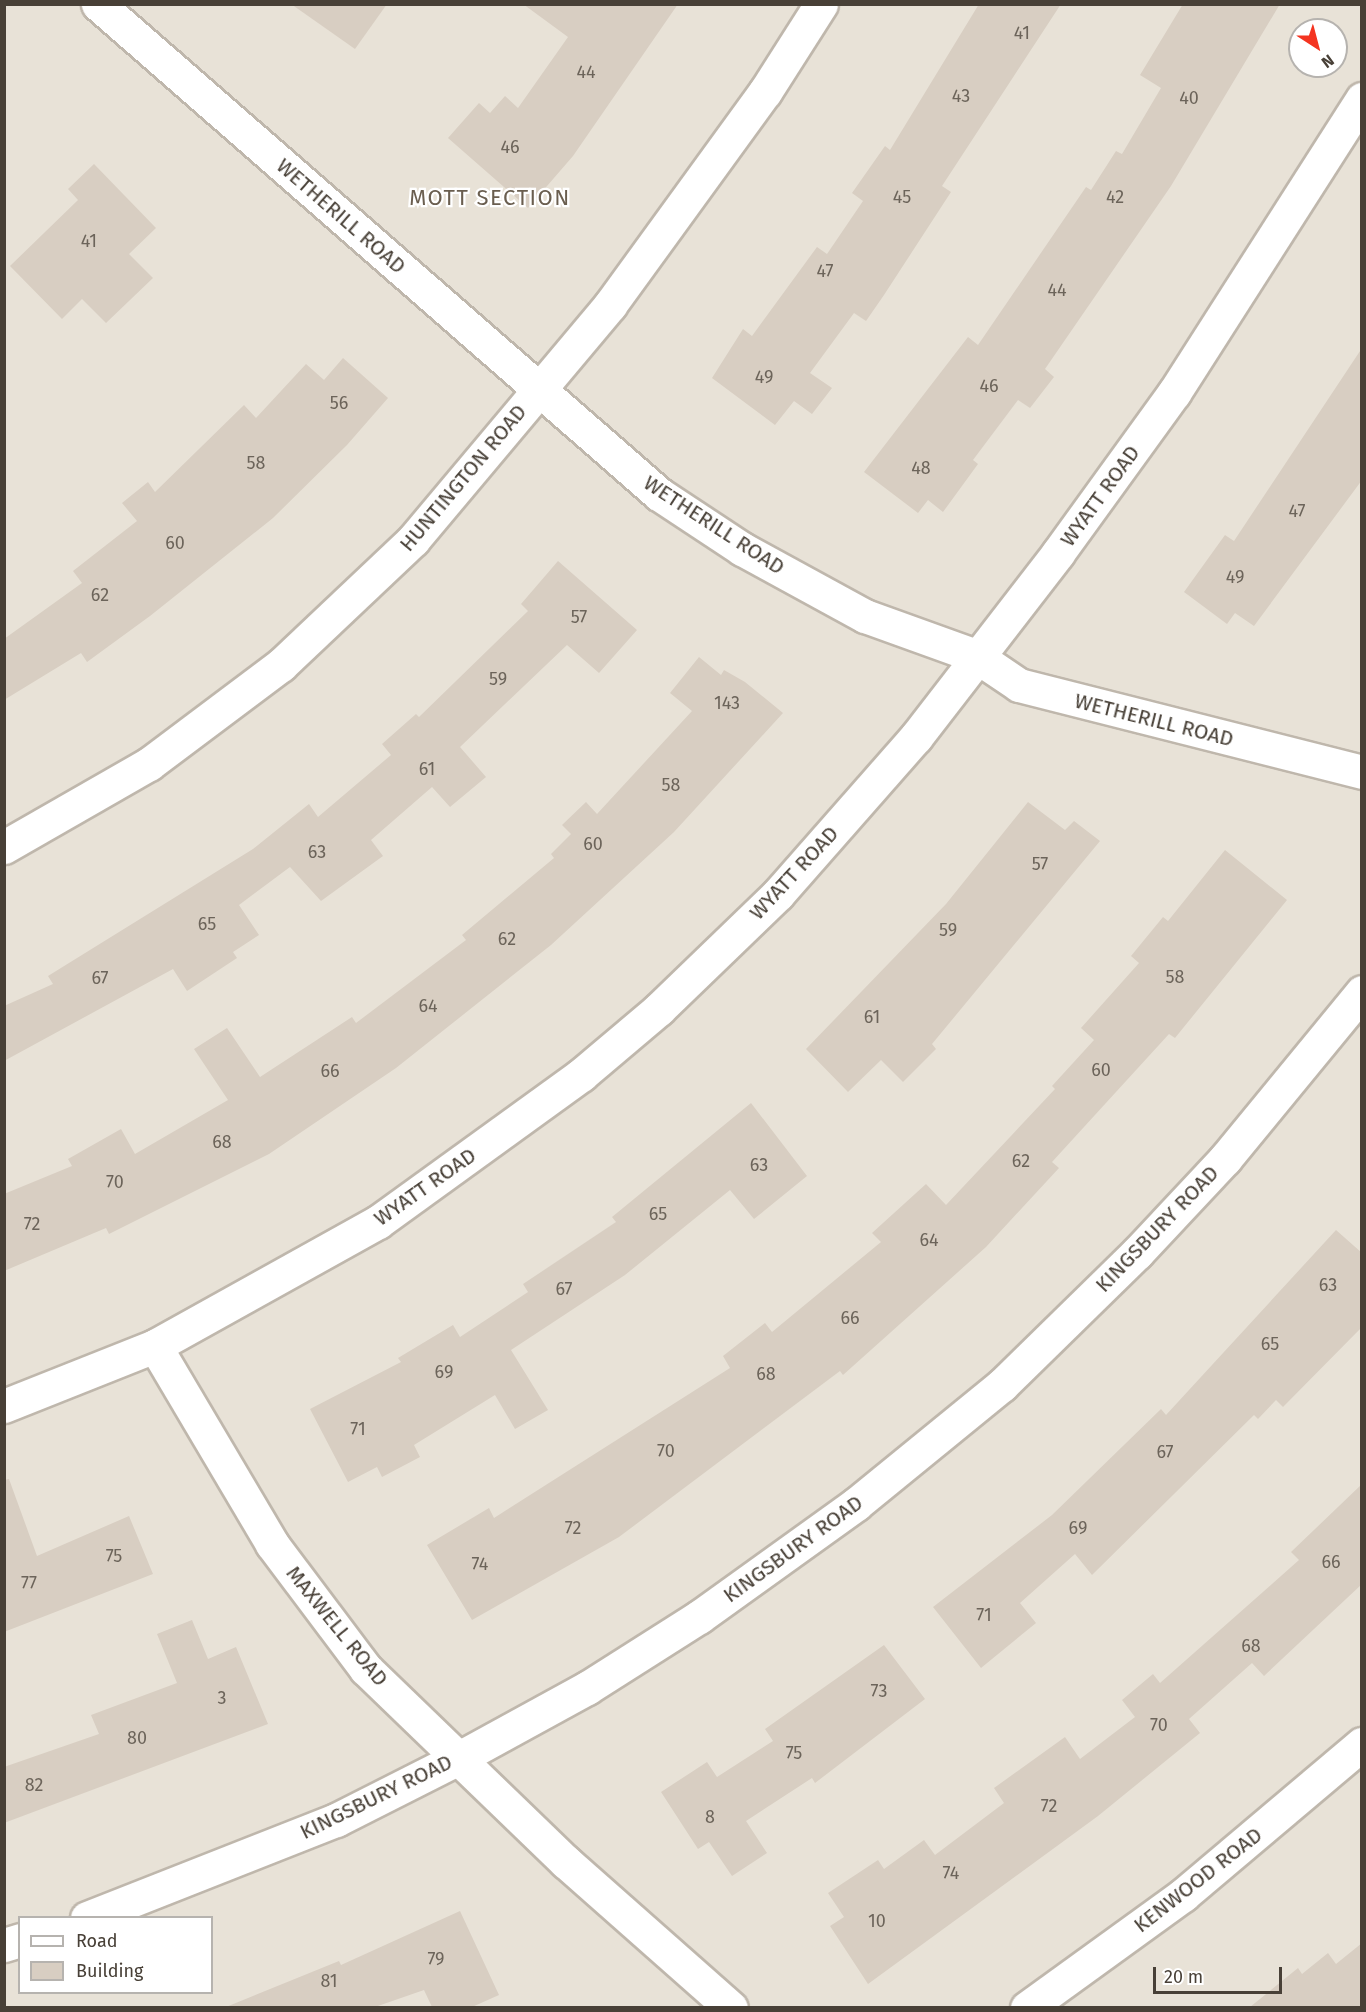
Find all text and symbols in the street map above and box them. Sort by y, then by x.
north arrow [1288,18,1348,78]
house number: 41 [1014,22,1030,44]
text: N [1318,51,1338,72]
house number: 44 [576,61,596,83]
house number: 43 [952,85,970,107]
house number: 40 [1179,87,1199,109]
house number: 46 [500,136,520,158]
street label: WETHERILL ROAD [271,153,411,279]
district label: MOTT SECTION [409,185,571,211]
house number: 45 [893,186,911,208]
house number: 42 [1106,186,1124,208]
house number: 41 [81,230,97,252]
house number: 47 [816,260,834,282]
house number: 44 [1047,279,1067,301]
house number: 49 [755,366,773,388]
house number: 46 [979,375,999,397]
house number: 56 [330,392,348,414]
street label: HUNTINGTON ROAD [394,400,532,556]
street label: WYATT ROAD [1055,441,1145,551]
house number: 58 [247,452,265,474]
house number: 48 [911,457,931,479]
street label: WETHERILL ROAD [639,470,789,580]
house number: 47 [1288,500,1306,522]
house number: 60 [165,532,185,554]
house number: 49 [1226,566,1244,588]
house number: 62 [91,584,109,606]
house number: 57 [571,606,587,628]
house number: 59 [489,668,507,690]
street label: WETHERILL ROAD [1072,688,1236,752]
house number: 143 [714,692,740,714]
house number: 61 [419,758,435,780]
house number: 58 [662,774,680,796]
street label: WYATT ROAD [744,821,844,925]
house number: 60 [583,833,603,855]
house number: 63 [308,841,326,863]
house number: 57 [1032,853,1048,875]
house number: 65 [198,913,216,935]
house number: 59 [939,919,957,941]
house number: 62 [498,928,516,950]
house number: 58 [1166,966,1184,988]
house number: 67 [91,967,109,989]
house number: 64 [418,995,438,1017]
house number: 61 [864,1006,880,1028]
house number: 60 [1091,1059,1111,1081]
house number: 66 [320,1060,340,1082]
house number: 68 [212,1131,232,1153]
street label: WYATT ROAD [369,1143,481,1231]
house number: 62 [1012,1150,1030,1172]
house number: 63 [750,1154,768,1176]
street label: KINGSBURY ROAD [1090,1161,1224,1297]
house number: 70 [106,1171,124,1193]
house number: 65 [649,1203,667,1225]
house number: 72 [24,1213,40,1235]
house number: 64 [919,1229,939,1251]
house number: 63 [1319,1274,1337,1296]
house number: 67 [555,1278,573,1300]
house number: 66 [840,1307,860,1329]
house number: 65 [1261,1333,1279,1355]
house number: 69 [435,1361,453,1383]
house number: 68 [756,1363,776,1385]
house number: 71 [350,1418,366,1440]
house number: 70 [657,1440,675,1462]
house number: 67 [1156,1441,1174,1463]
street label: KINGSBURY ROAD [718,1490,868,1608]
house number: 72 [565,1517,581,1539]
house number: 69 [1069,1517,1087,1539]
house number: 75 [106,1545,122,1567]
house number: 66 [1321,1551,1341,1573]
house number: 74 [472,1553,488,1575]
street label: MAXWELL ROAD [281,1561,393,1691]
house number: 77 [21,1572,37,1594]
house number: 71 [976,1604,992,1626]
house number: 68 [1241,1635,1261,1657]
house number: 73 [871,1680,887,1702]
house number: 3 [218,1687,226,1709]
house number: 70 [1150,1714,1168,1736]
house number: 80 [127,1727,147,1749]
house number: 75 [786,1742,802,1764]
street label: KINGSBURY ROAD [296,1749,456,1845]
house number: 82 [25,1774,43,1796]
house number: 72 [1041,1795,1057,1817]
house number: 8 [705,1806,715,1828]
street label: KENWOOD ROAD [1129,1822,1267,1938]
house number: 74 [943,1862,959,1884]
house number: 10 [868,1910,886,1932]
legend [18,1916,213,1994]
text: Road [76,1930,118,1952]
house number: 79 [427,1948,445,1970]
scale bar [1156,1955,1285,1993]
text: Building [76,1960,143,1982]
text: 20 m [1164,1966,1203,1988]
house number: 81 [320,1970,338,1992]

